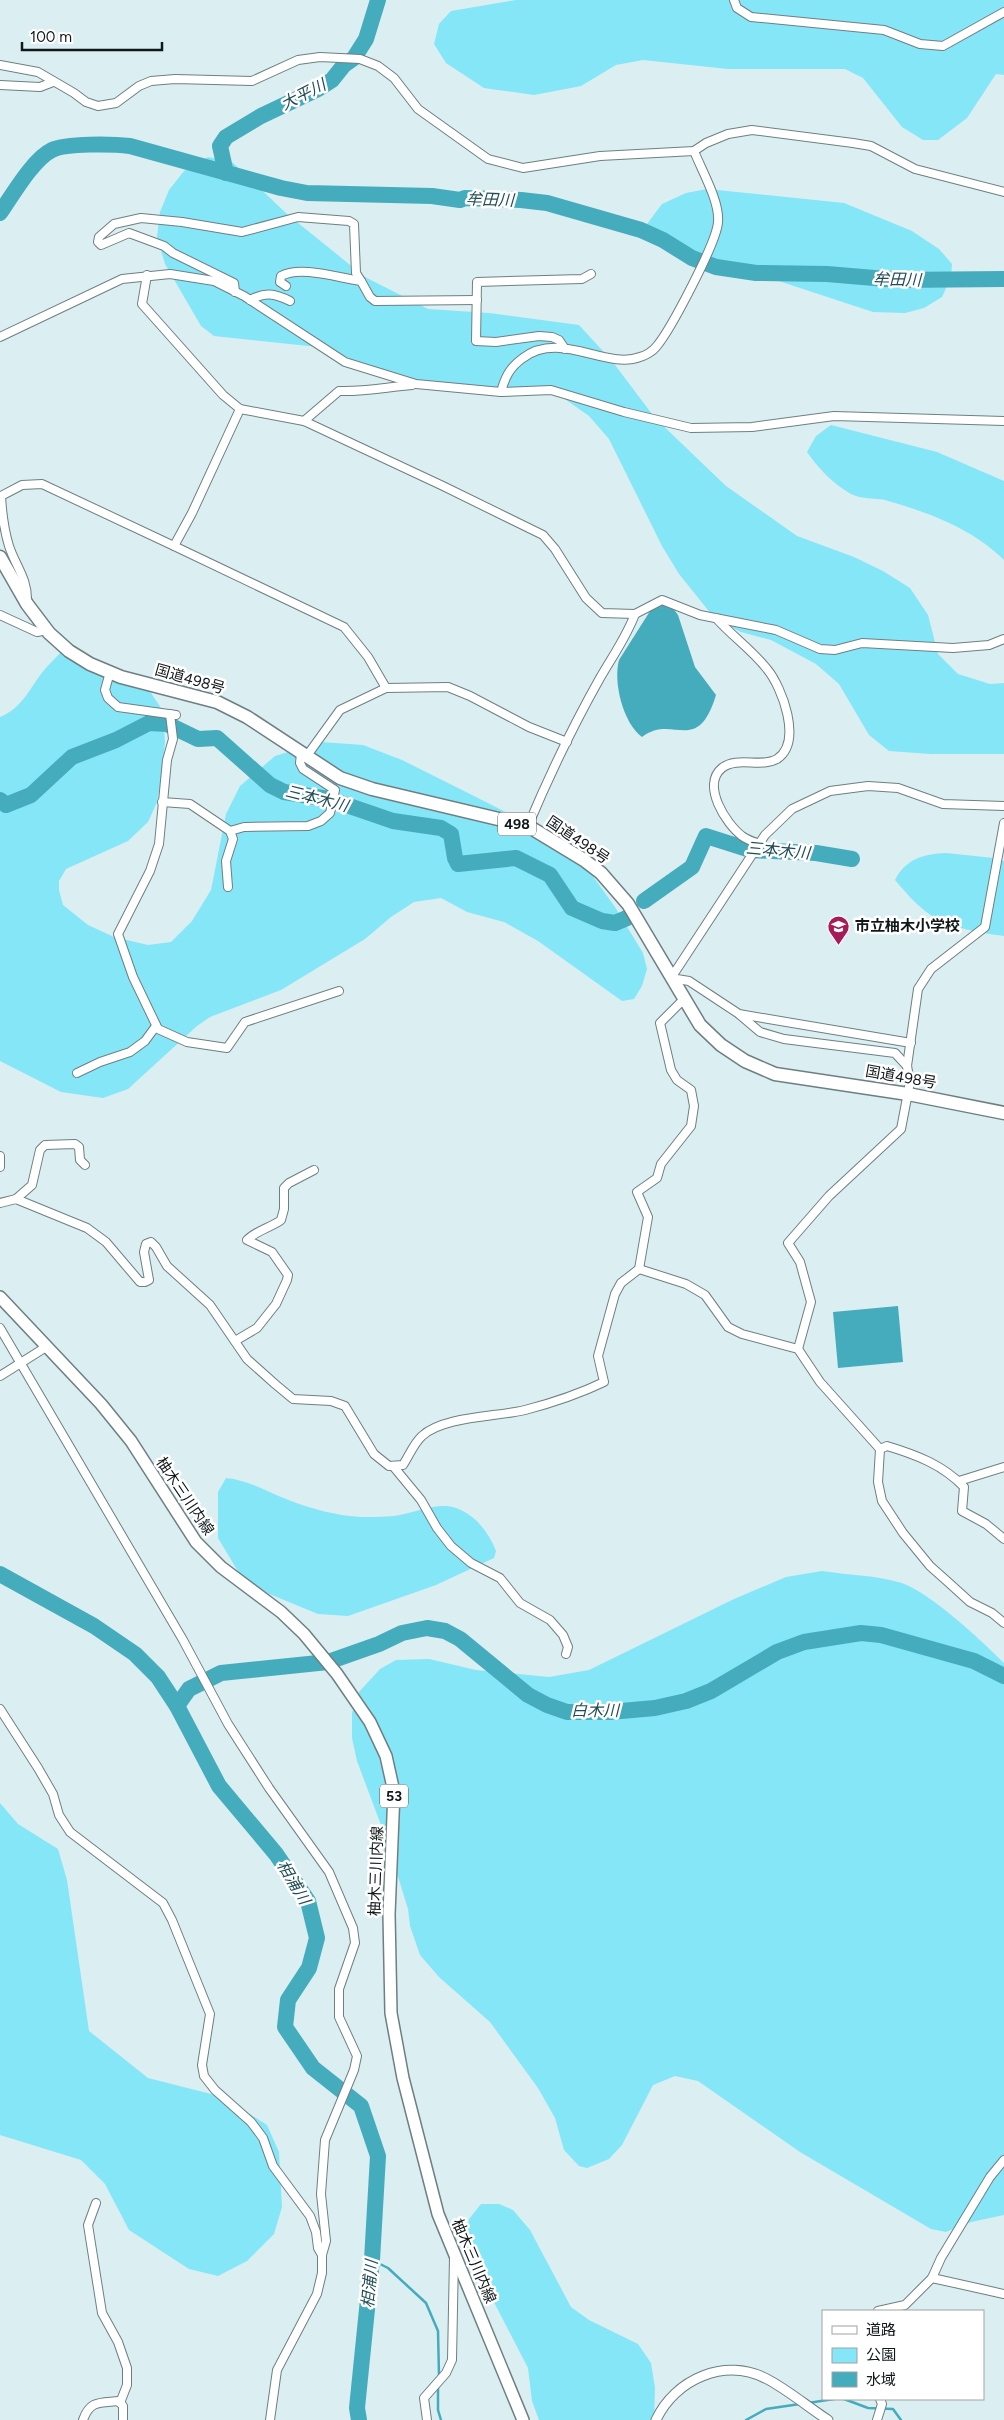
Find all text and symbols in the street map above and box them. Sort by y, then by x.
scale bar [22,20,162,52]
text: 100 m [30,28,72,46]
water label: 大平川 [278,74,331,114]
water label: 牟田川 [466,189,516,210]
water label: 牟田川 [873,270,923,289]
street label: 国道498号 [153,660,227,698]
water label: 三本木川 [284,782,352,816]
road number: 498 [498,812,536,836]
street label: 国道498号 [543,812,613,868]
water label: 三本木川 [745,838,813,863]
school or university icon: 市立柚木小学校 [827,914,851,945]
place label: 市立柚木小学校 [855,917,960,935]
street label: 国道498号 [864,1062,938,1092]
street label: 柚木三川内線 [152,1454,218,1538]
water label: 白木川 [571,1701,621,1720]
road number: 53 [380,1784,408,1808]
street label: 柚木三川内線 [365,1826,387,1916]
water label: 相浦川 [273,1857,315,1909]
street label: 柚木三川内線 [448,2216,500,2306]
water label: 相浦川 [358,2257,381,2309]
legend [822,2310,984,2400]
text: 道路 [866,2321,896,2339]
text: 公園 [866,2346,896,2364]
text: 水域 [866,2371,896,2389]

